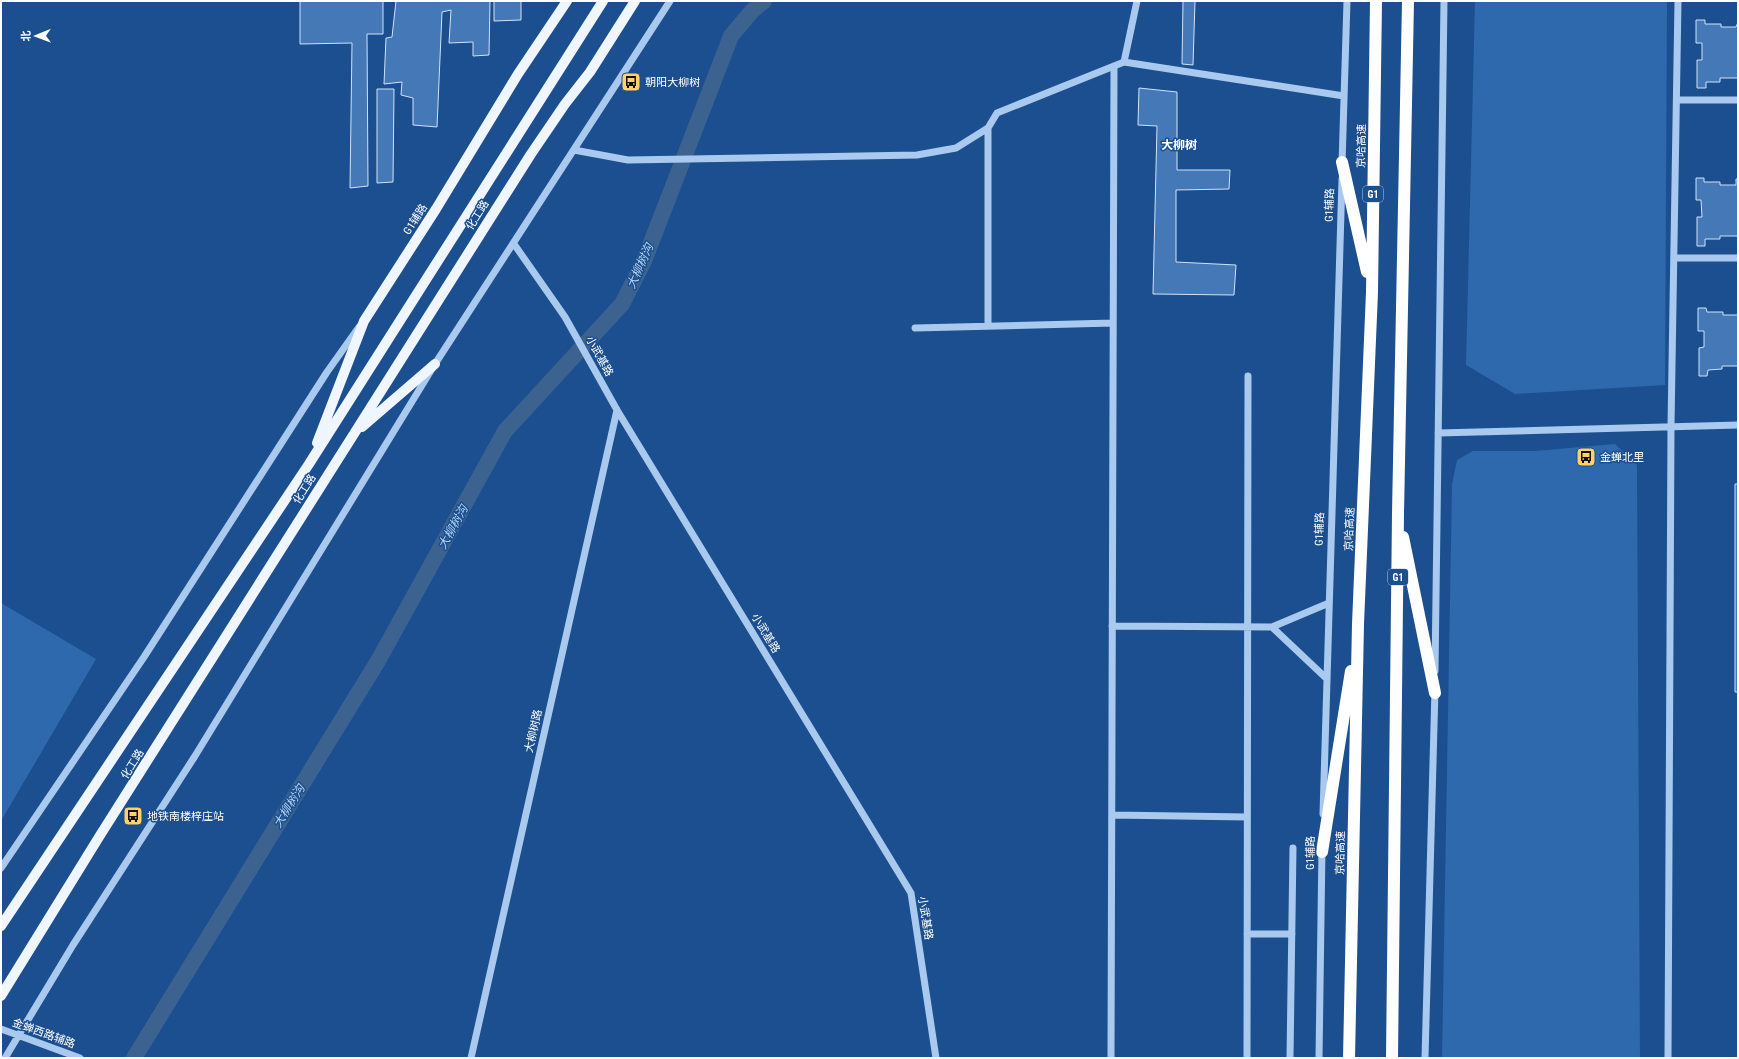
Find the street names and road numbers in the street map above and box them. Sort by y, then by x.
street label: 京哈高速 [1355,124,1368,168]
road number: G1 [1363,186,1383,202]
street label: G1辅路 [1322,188,1337,222]
street label: 化工路 [463,198,492,233]
street label: G1辅路 [401,202,430,237]
street label: 小武基路 [583,334,616,379]
street label: 化工路 [290,472,319,507]
street label: 京哈高速 [1342,507,1357,551]
street label: G1辅路 [1312,512,1327,546]
road number: G1 [1388,569,1408,585]
street label: 小武基路 [749,611,782,655]
street label: 大柳树路 [522,708,545,754]
street label: 化工路 [118,747,147,782]
street label: 京哈高速 [1334,831,1347,875]
street label: G1辅路 [1304,836,1317,870]
street label: 小武基路 [916,895,935,941]
street label: 金蝉西路辅路 [11,1016,77,1051]

